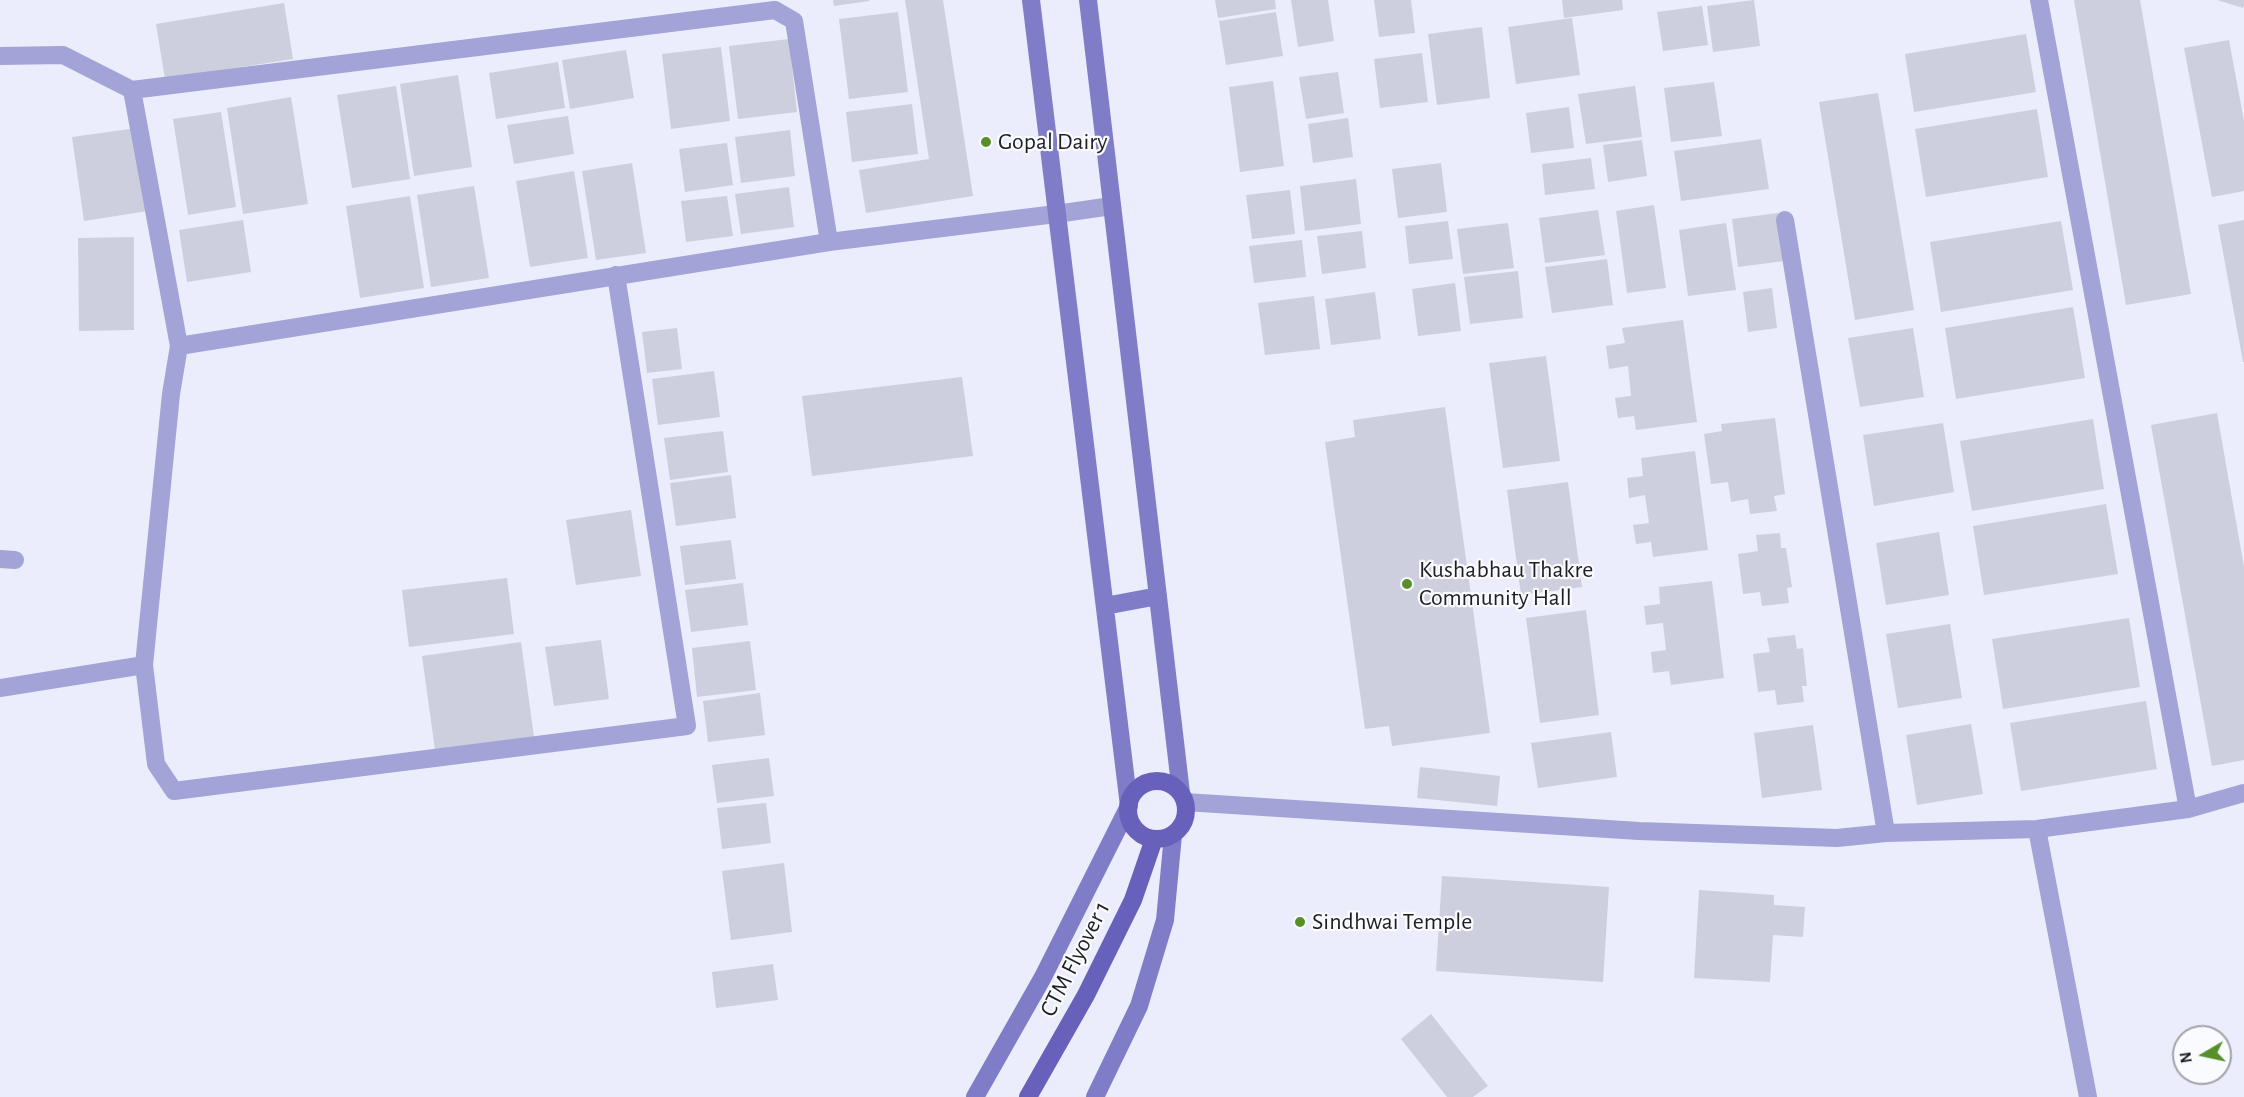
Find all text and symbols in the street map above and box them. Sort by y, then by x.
place label: Gopal Dairy [998,128,1108,156]
marker: Gopal Dairy [979,135,993,149]
place label: Kushabhau Thakre Community Hall [1419,556,1593,612]
marker: Kushabhau Thakre Community Hall [1400,577,1414,591]
street label: CTM Flyover 1 [1034,896,1116,1022]
place label: Sindhwai Temple [1312,908,1472,936]
marker: Sindhwai Temple [1293,915,1307,929]
north arrow [2172,1025,2232,1085]
text: N [2177,1051,2195,1064]

